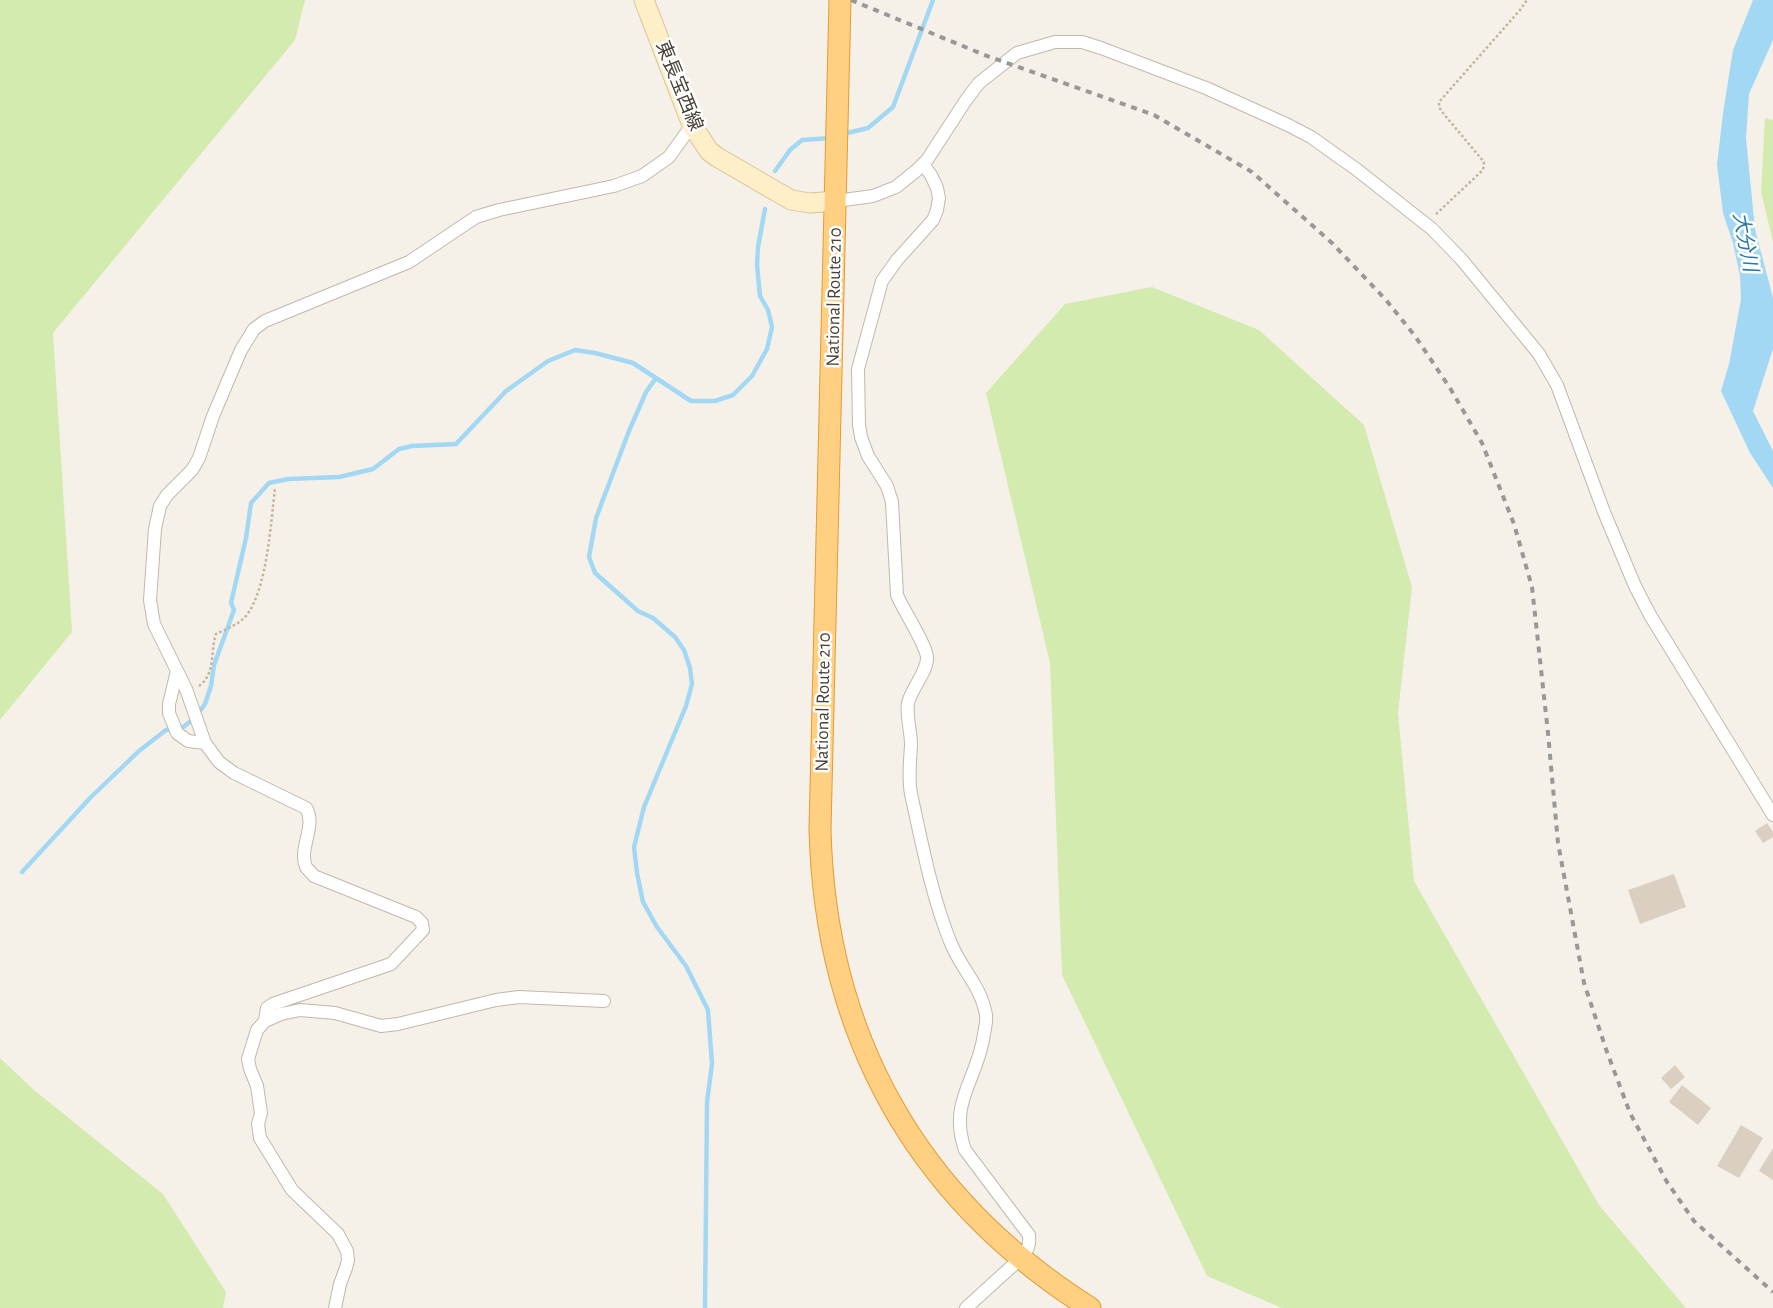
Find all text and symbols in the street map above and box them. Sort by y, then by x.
street label: 東長宝西線 [651,38,707,134]
water label: 大分川 [1727,210,1763,274]
street label: National Route 210 [821,227,847,367]
street label: National Route 210 [810,632,836,772]

